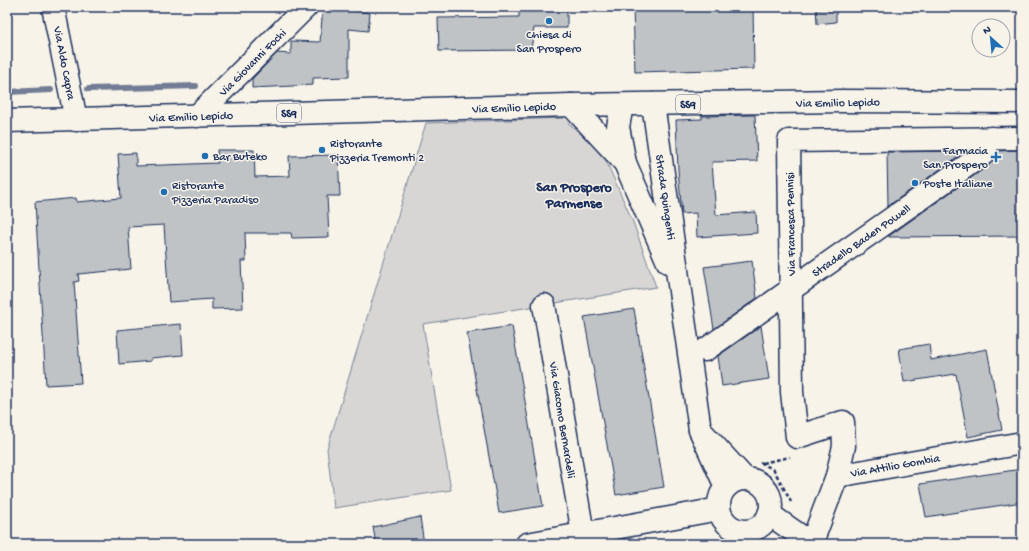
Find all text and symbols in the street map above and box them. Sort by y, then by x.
marker: Chiesa di San Prospero [544,16,554,26]
north arrow [971,18,1011,58]
street label: Via Aldo Capra [49,24,77,102]
text: N [981,24,993,38]
street label: Via Giovanni Fochi [216,27,290,101]
place label: Chiesa di San Prospero [517,29,581,57]
road number: SS9 [676,95,700,113]
street label: Via Emilio Lepido [795,96,880,112]
street label: Via Emilio Lepido [471,101,556,117]
road number: SS9 [277,104,301,122]
street label: Via Emilio Lepido [148,110,233,126]
place label: Ristorante Pizzeria Tremonti 2 [329,138,424,166]
marker: Ristorante Pizzeria Tremonti 2 [317,145,327,155]
place label: Farmacia San Prospero [923,145,988,173]
marker: Bar Buteko [200,151,210,161]
place label: Bar Buteko [212,151,267,165]
marker: Farmacia San Prospero [991,152,1001,162]
street label: Strada Quingenti [651,154,677,241]
street label: Via Francesca Pennisi [784,172,800,277]
marker: Poste Italiane [910,178,920,188]
place label: Poste Italiane [922,178,993,192]
place label: Ristorante Pizzeria Paradiso [171,180,259,208]
district label: San Prospero Parmense [536,180,613,213]
marker: Ristorante Pizzeria Paradiso [159,187,169,197]
street label: Stradello Baden Powell [810,202,914,281]
street label: Via Giacomo Bernardelli [545,360,577,480]
street label: Via Attilio Gombia [849,452,941,482]

